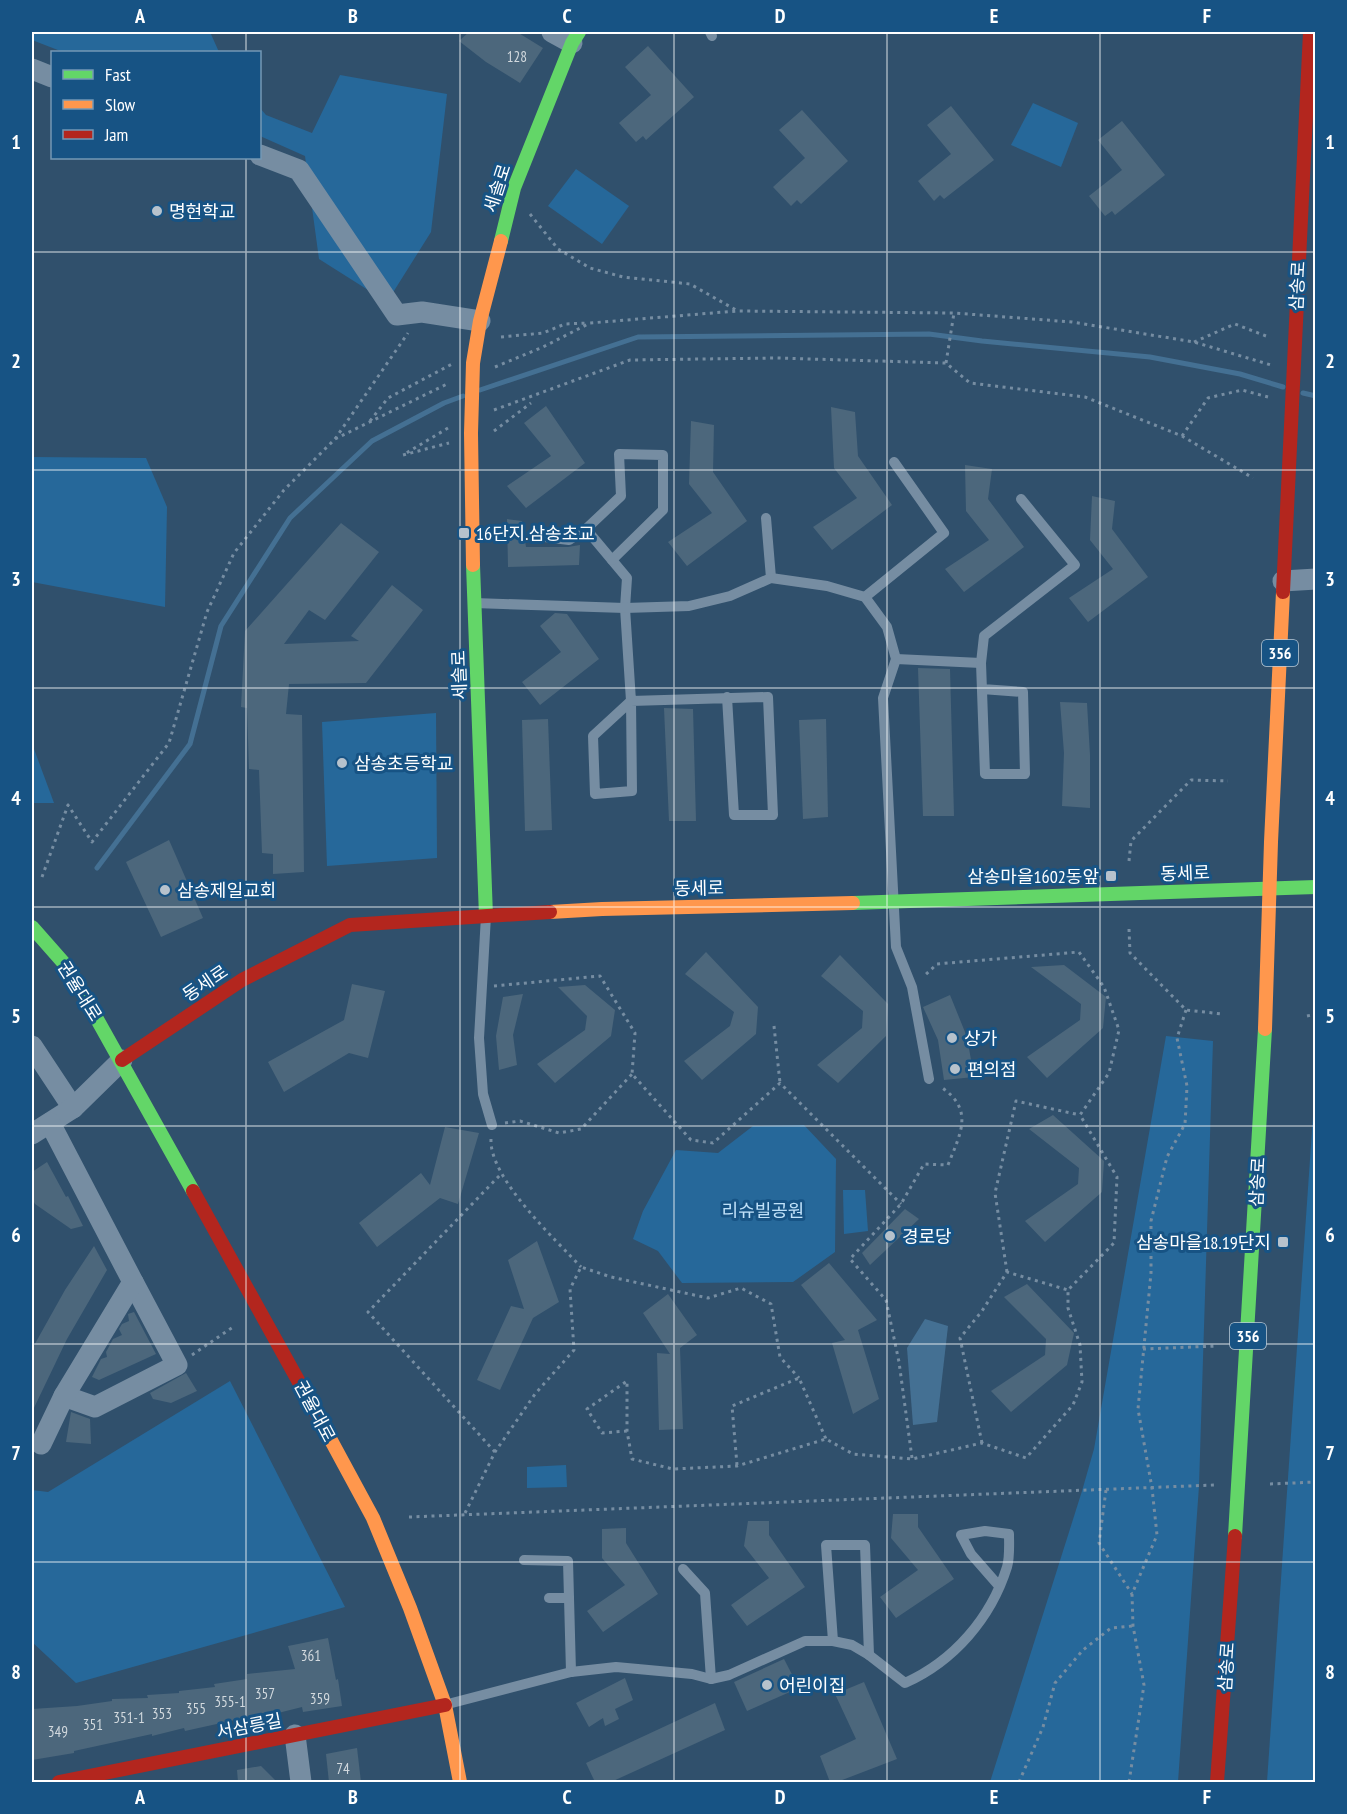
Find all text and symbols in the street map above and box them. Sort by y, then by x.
text: A [134,3,146,29]
text: B [348,3,358,29]
text: C [562,3,572,29]
text: D [775,3,786,29]
text: E [990,3,998,29]
text: F [1203,3,1211,29]
house number: 128 [507,47,527,66]
legend [51,51,261,159]
text: Fast [105,63,131,86]
text: Slow [105,93,136,116]
text: Jam [104,123,128,146]
text: 1 [11,129,21,155]
text: 1 [1325,129,1335,155]
street label: 세솔로 [478,161,516,215]
place label: 명현학교 [169,200,235,223]
marker: 명현학교 [150,204,164,218]
street label: 삼송로 [1284,261,1310,311]
text: 2 [11,348,21,374]
text: 2 [1325,348,1335,374]
place label: 16단지.삼송초교 [476,522,595,545]
marker: 16단지.삼송초교 [457,526,471,540]
text: 3 [11,566,21,592]
text: 3 [1325,566,1335,592]
road number: 356 [1262,640,1298,666]
street label: 세솔로 [447,650,471,700]
place label: 삼송초등학교 [354,752,453,775]
marker: 삼송초등학교 [335,756,349,770]
text: 4 [11,785,21,811]
text: 4 [1325,785,1335,811]
street label: 동세로 [1160,861,1210,885]
place label: 삼송마을1602동앞 [967,865,1099,888]
marker: 삼송마을1602동앞 [1104,869,1118,883]
street label: 동세로 [674,876,724,900]
place label: 삼송제일교회 [177,879,276,902]
marker: 삼송제일교회 [158,883,172,897]
street label: 권율대로 [53,957,107,1025]
street label: 동세로 [178,960,232,1006]
text: 5 [11,1003,21,1029]
text: 5 [1325,1003,1335,1029]
place label: 상가 [964,1027,998,1050]
marker: 상가 [945,1031,959,1045]
place label: 편의점 [967,1058,1017,1081]
marker: 편의점 [948,1062,962,1076]
street label: 삼송로 [1244,1157,1270,1207]
park label: 리슈빌공원 [722,1199,804,1222]
text: 6 [11,1222,21,1248]
text: 6 [1325,1222,1335,1248]
place label: 경로당 [902,1225,952,1248]
marker: 경로당 [883,1229,897,1243]
place label: 삼송마을18.19단지 [1136,1231,1271,1254]
marker: 삼송마을18.19단지 [1276,1235,1290,1249]
road number: 356 [1230,1323,1266,1349]
street label: 권율대로 [289,1376,341,1446]
text: 7 [11,1440,21,1466]
text: 7 [1325,1440,1335,1466]
street label: 삼송로 [1213,1641,1239,1693]
house number: 361 [301,1646,321,1665]
text: 8 [11,1659,21,1685]
text: 8 [1325,1659,1335,1685]
place label: 어린이집 [779,1674,845,1697]
marker: 어린이집 [760,1678,774,1692]
house number: 357 [255,1684,275,1703]
house number: 359 [310,1689,330,1708]
house number: 355-1 [214,1692,246,1711]
house number: 355 [186,1699,206,1718]
house number: 353 [152,1704,172,1723]
house number: 351-1 [113,1708,145,1727]
street label: 서삼릉길 [214,1708,284,1744]
house number: 351 [83,1715,103,1734]
house number: 349 [48,1722,68,1741]
house number: 74 [336,1759,350,1778]
text: A [134,1784,146,1810]
text: B [348,1784,358,1810]
text: C [562,1784,572,1810]
text: D [775,1784,786,1810]
text: E [990,1784,998,1810]
text: F [1203,1784,1211,1810]

